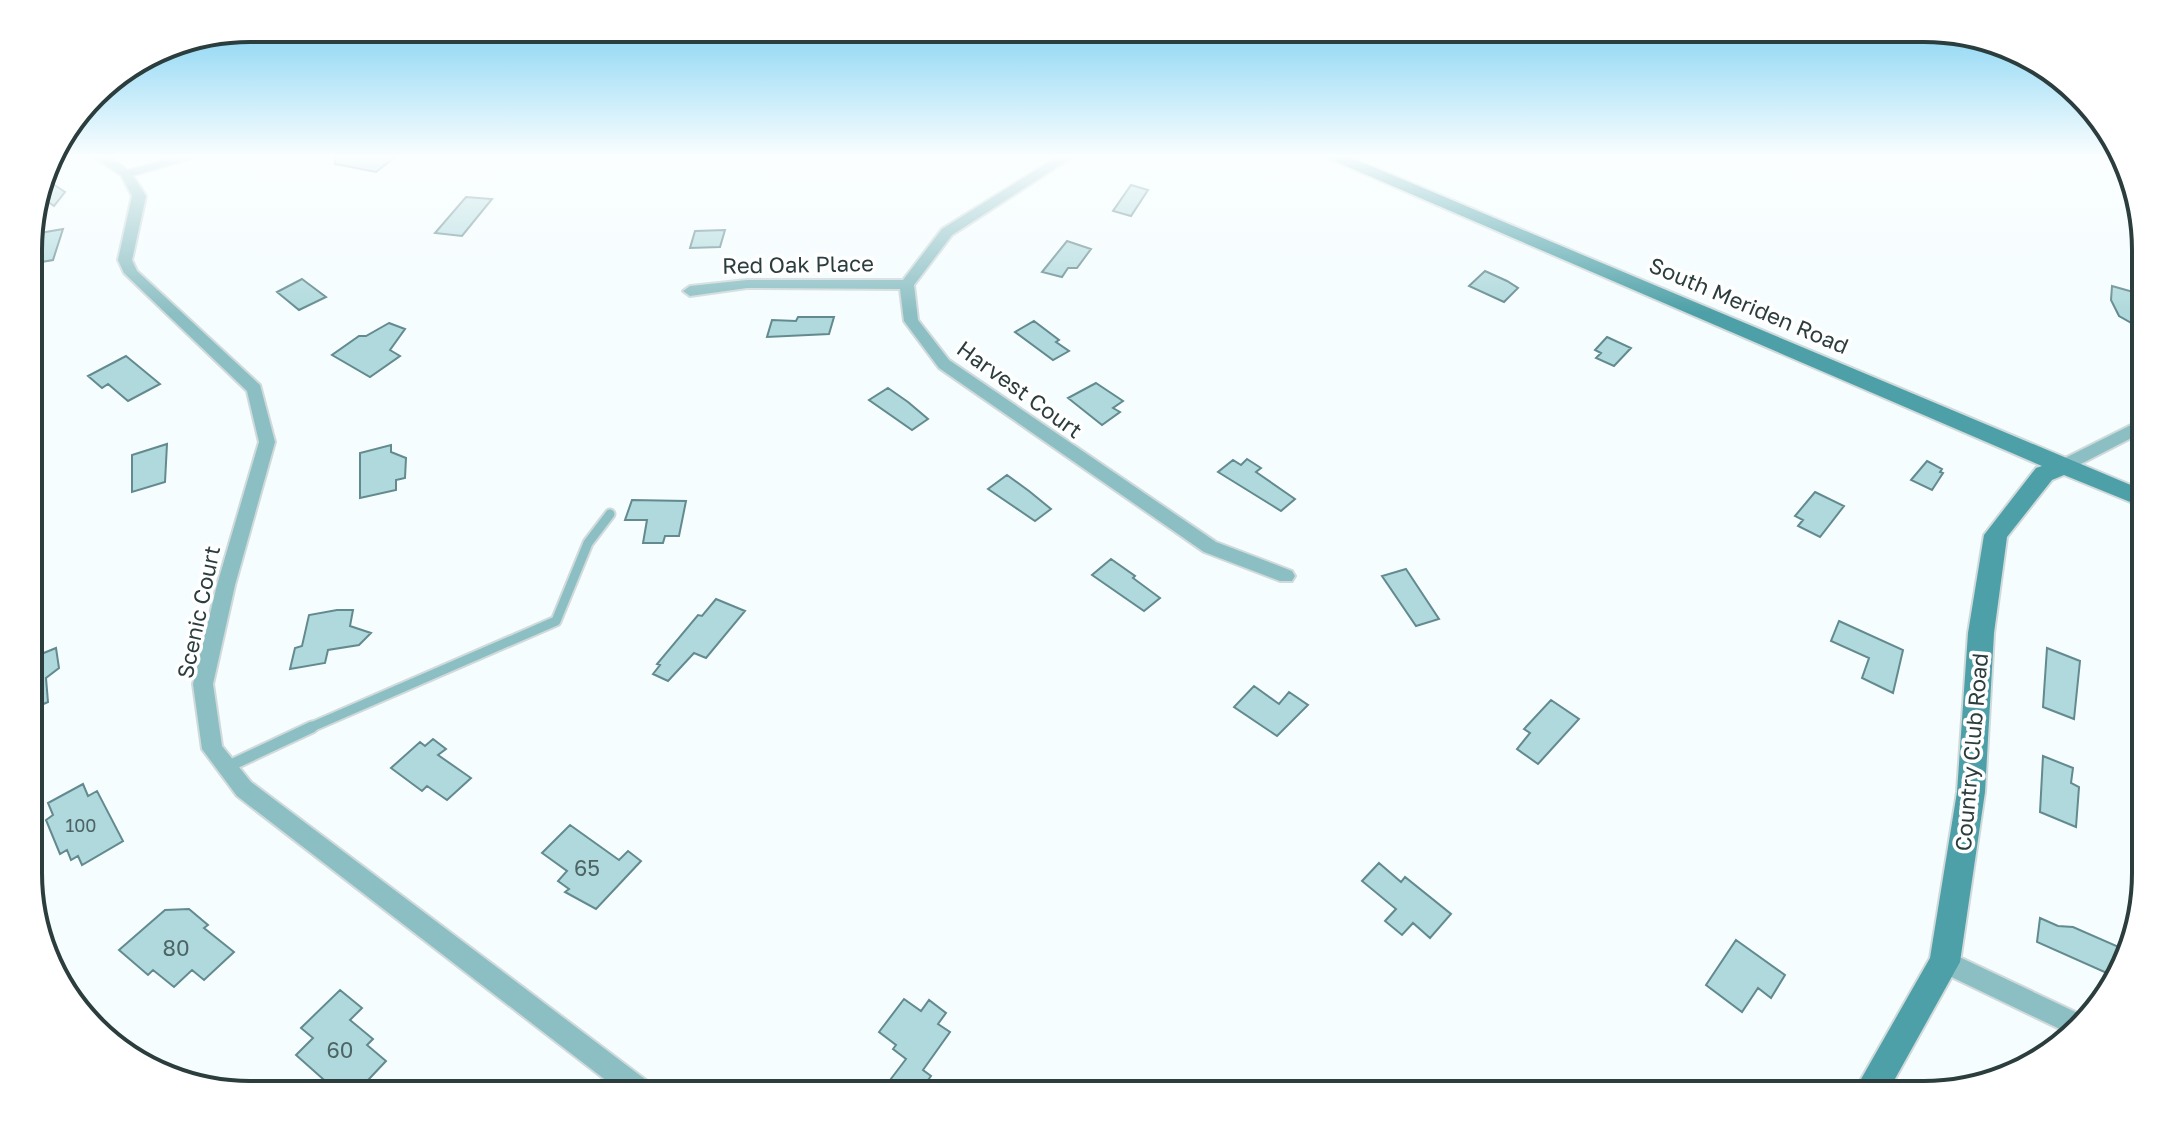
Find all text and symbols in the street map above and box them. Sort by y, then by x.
street label: Red Oak Place [722,249,874,279]
street label: South Meriden Road [1645,251,1853,359]
street label: Harvest Court [952,334,1088,444]
street label: Scenic Court [171,543,225,681]
street label: Country Club Road [1949,652,1993,852]
house number: 100 [65,814,97,836]
house number: 65 [574,854,600,881]
house number: 80 [162,934,190,961]
house number: 60 [327,1036,353,1063]

